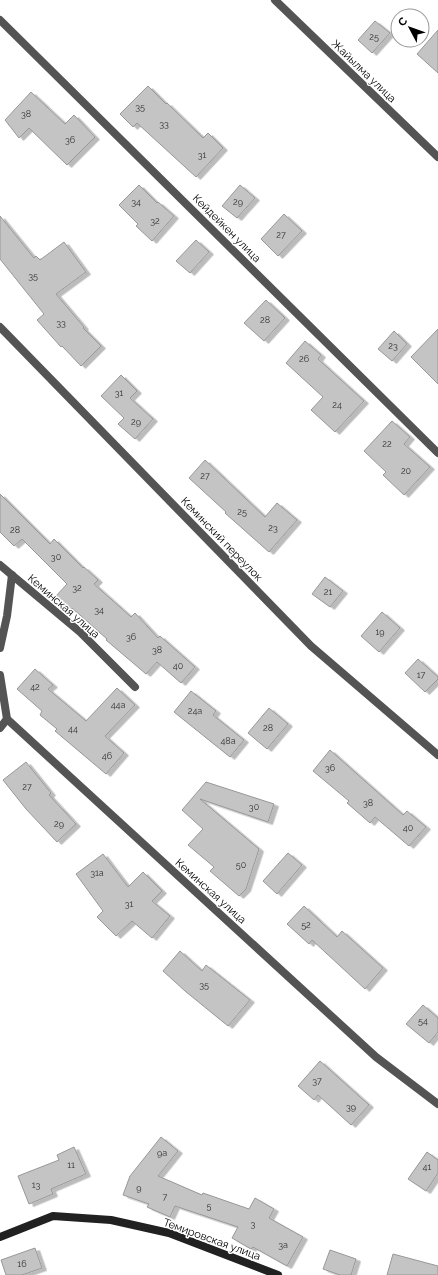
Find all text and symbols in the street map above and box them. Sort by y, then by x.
north arrow [390,8,430,48]
text: С [395,14,411,29]
house number: 25 [369,32,379,42]
street label: Жайылма улица [329,37,399,105]
house number: 35 [135,102,145,112]
house number: 38 [21,109,31,119]
house number: 33 [159,119,169,129]
house number: 36 [65,135,76,145]
house number: 31 [198,150,206,160]
street label: Кейдейкен улица [190,192,263,265]
house number: 34 [131,197,141,207]
house number: 29 [233,197,243,207]
house number: 32 [150,216,160,226]
house number: 27 [276,230,286,240]
house number: 35 [28,271,38,281]
house number: 28 [260,315,270,325]
house number: 33 [56,318,66,328]
house number: 23 [388,341,398,351]
house number: 26 [299,354,310,364]
house number: 31 [115,388,123,398]
house number: 24 [332,400,342,410]
house number: 29 [131,417,141,427]
house number: 22 [382,439,392,449]
house number: 20 [401,466,412,476]
house number: 27 [200,471,210,481]
street label: Кеминский переулок [178,495,265,584]
house number: 25 [237,507,247,517]
house number: 23 [268,523,278,533]
house number: 28 [10,525,20,535]
house number: 30 [51,552,62,562]
street label: Кеминская улица [25,572,102,641]
house number: 32 [72,583,82,593]
house number: 21 [324,587,332,597]
house number: 34 [94,605,104,615]
house number: 19 [375,627,385,637]
house number: 36 [126,632,137,642]
house number: 38 [152,645,162,655]
house number: 40 [173,661,184,671]
house number: 17 [417,670,425,680]
house number: 42 [30,682,40,692]
house number: 44а [111,700,125,710]
house number: 24а [188,706,202,716]
house number: 28 [263,723,273,733]
house number: 44 [68,724,78,734]
house number: 48а [220,736,236,746]
house number: 46 [102,751,113,761]
house number: 36 [325,763,336,773]
house number: 27 [22,782,32,792]
house number: 38 [363,798,373,808]
house number: 30 [249,802,260,812]
house number: 29 [54,819,64,829]
house number: 40 [403,823,414,833]
street label: Кеминская улица [173,856,249,927]
house number: 50 [236,860,247,870]
house number: 31а [90,868,104,878]
house number: 31 [125,899,133,909]
house number: 52 [301,920,311,930]
house number: 35 [199,980,209,990]
house number: 54 [418,1016,428,1026]
house number: 37 [312,1076,322,1086]
house number: 39 [346,1102,356,1112]
house number: 9а [157,1148,167,1158]
house number: 11 [67,1160,75,1170]
house number: 41 [423,1162,432,1172]
house number: 13 [32,1180,41,1190]
house number: 9 [136,1183,142,1193]
house number: 7 [163,1192,168,1202]
house number: 5 [207,1201,212,1211]
street label: Темировская улица [161,1216,262,1263]
house number: 3 [251,1219,256,1229]
house number: 3а [278,1240,288,1250]
house number: 16 [17,1259,27,1269]

